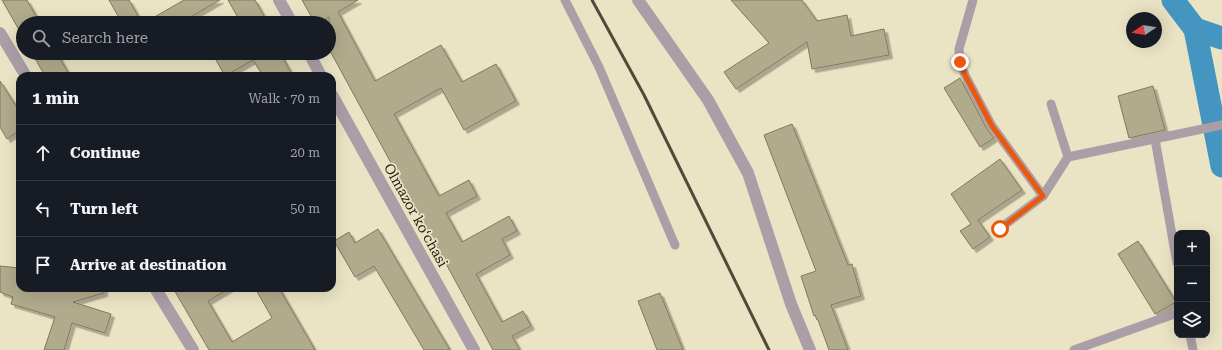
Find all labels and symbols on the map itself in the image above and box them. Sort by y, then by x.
north arrow [1126,12,1162,48]
route end [951,53,969,71]
street label: Olmazor koʻchasi [381,160,451,270]
route start [991,220,1009,238]

